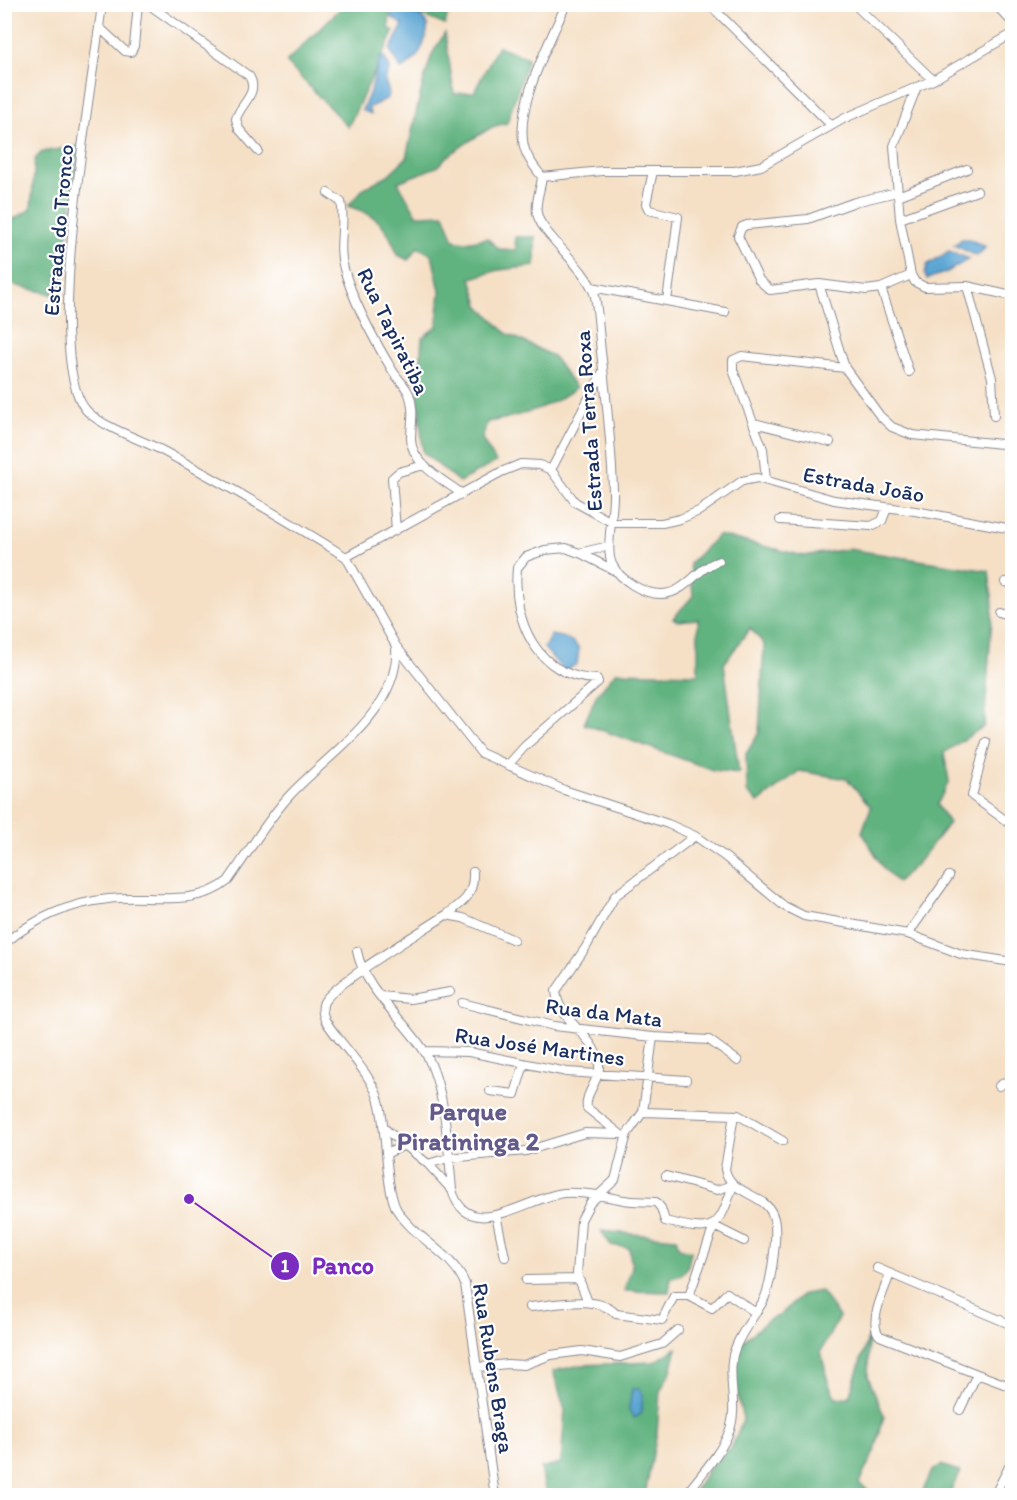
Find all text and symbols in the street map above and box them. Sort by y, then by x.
street label: Estrada do Tronco [38,143,79,317]
street label: Rua Tapiratiba [351,263,436,400]
street label: Estrada Terra Roxa [569,329,608,513]
street label: Estrada João [801,461,927,508]
street label: Rua da Mata [544,992,664,1033]
street label: Rua José Martines [453,1021,627,1072]
district label: Parque Piratininga 2 [397,1095,540,1157]
callout: Panco [270,1245,386,1287]
text: Panco [312,1251,374,1280]
text: 1 [281,1255,290,1277]
street label: Rua Rubens Braga [467,1281,520,1456]

